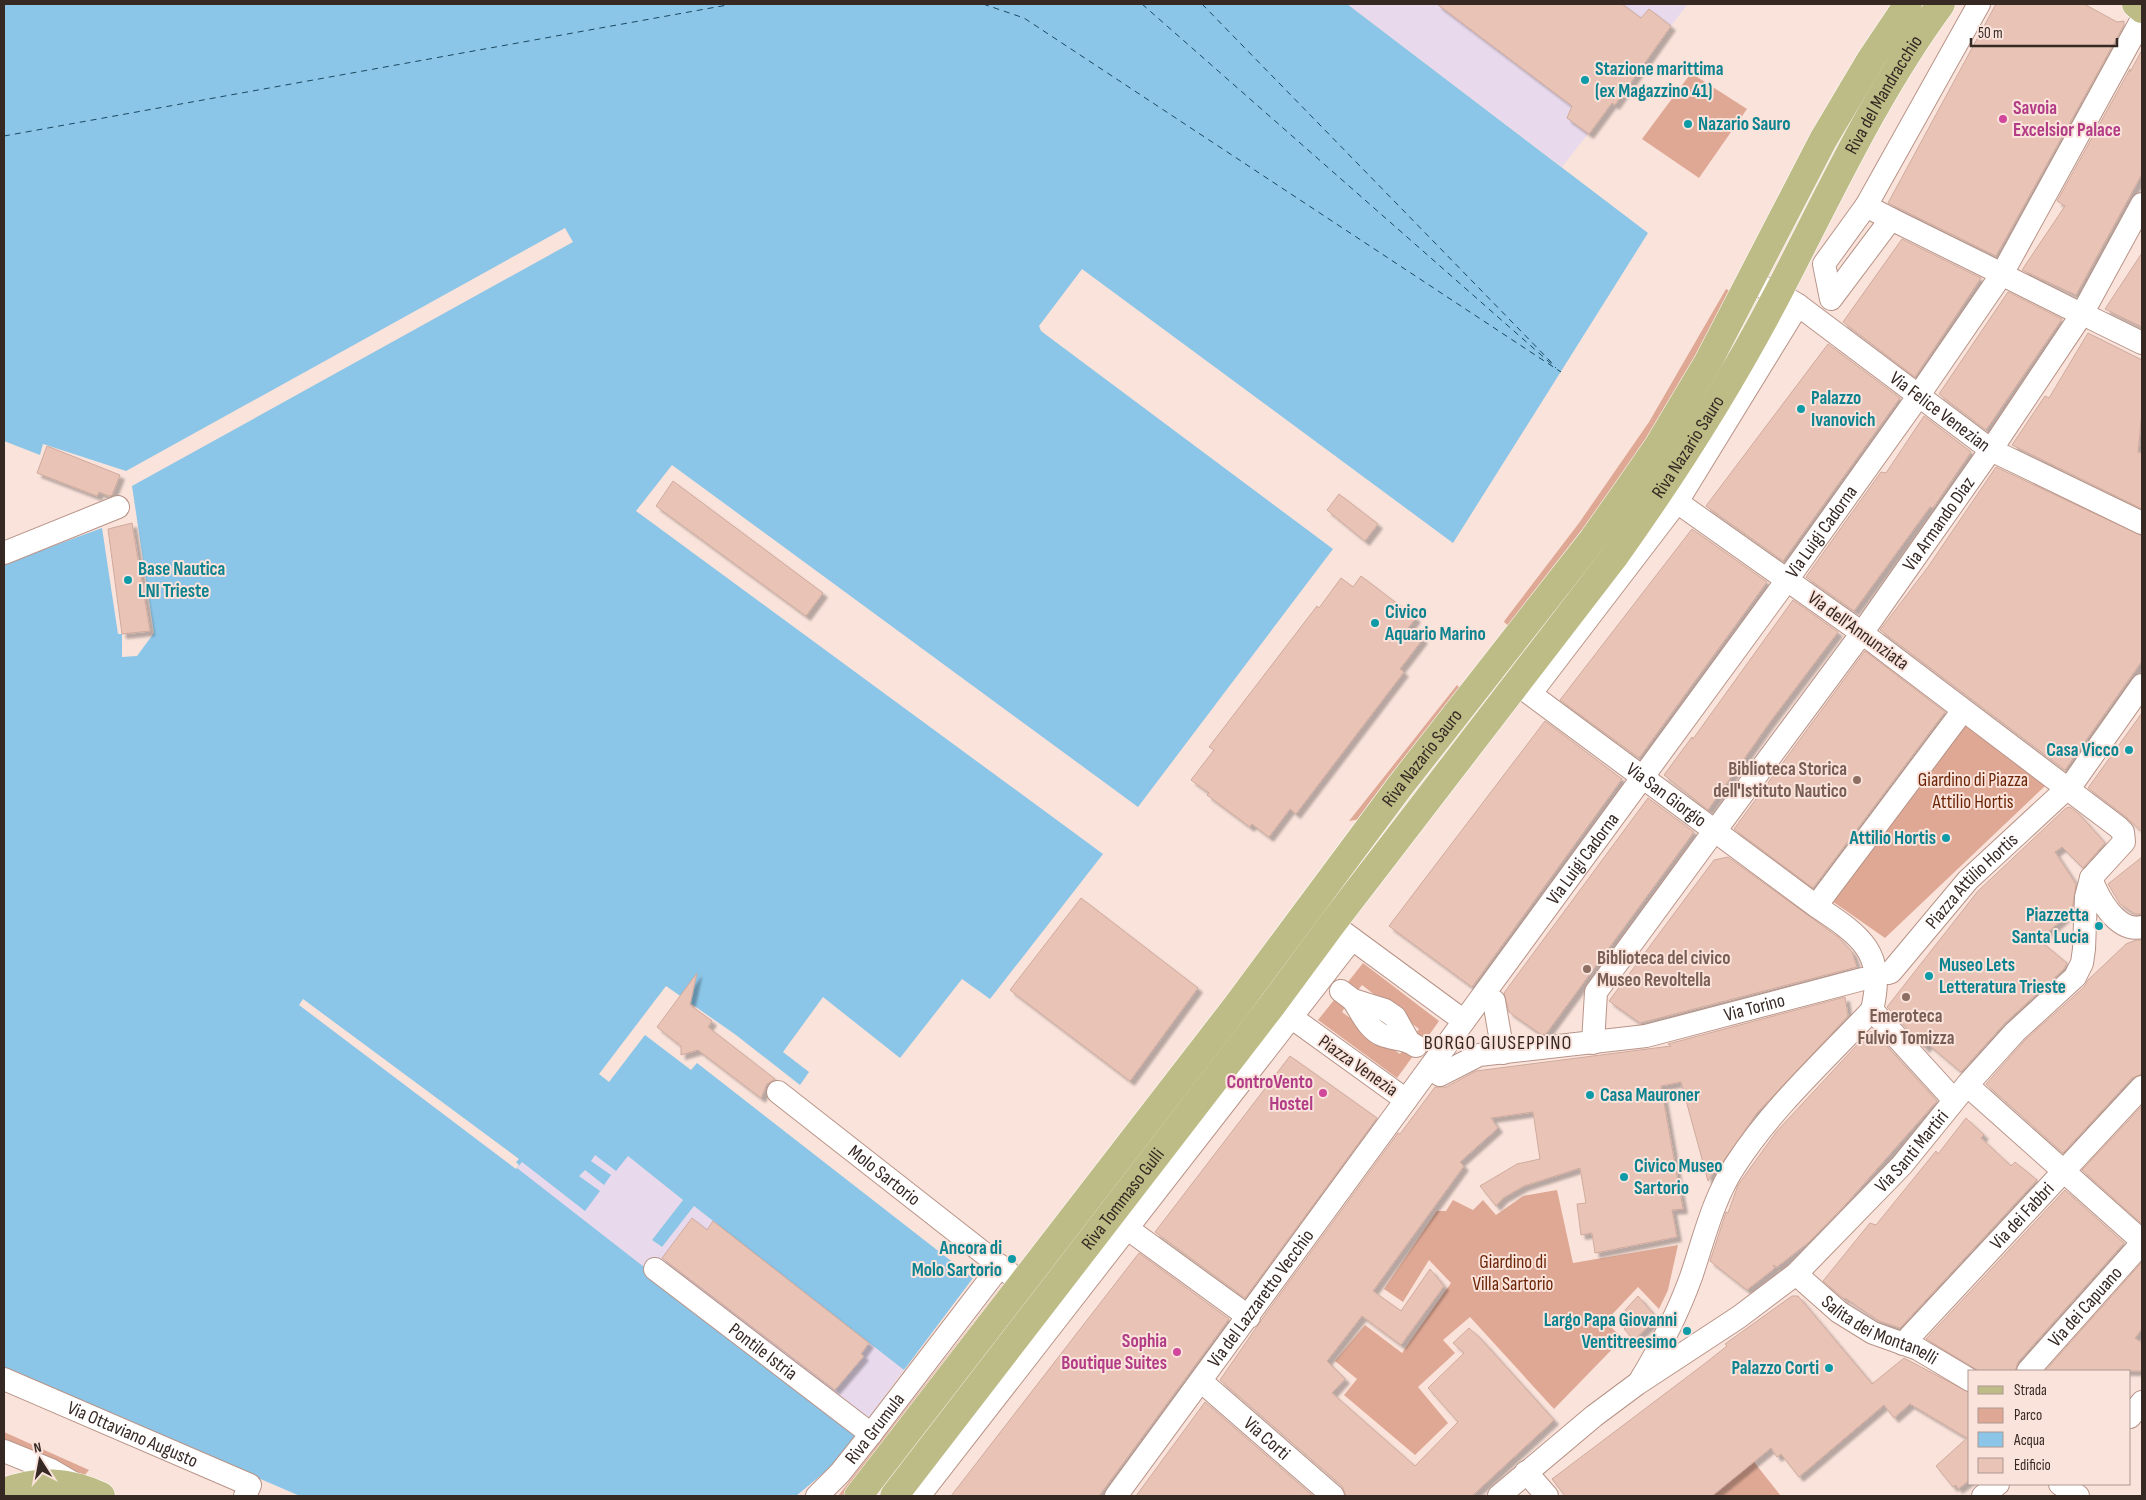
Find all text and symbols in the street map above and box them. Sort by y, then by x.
scale bar [1971,15,2117,47]
text: 50 m [1978,24,2003,43]
street label: Riva del Mandracchio [1840,31,1927,158]
place label: Stazione marittima (ex Magazzino 41) [1595,58,1723,103]
marker: Stazione marittima (ex Magazzino 41) [1579,74,1591,86]
place label: Savoia Excelsior Palace [2013,97,2121,142]
place label: Nazario Sauro [1698,113,1791,136]
marker: Savoia Excelsior Palace [1997,113,2009,125]
marker: Nazario Sauro [1682,118,1694,130]
street label: Via Felice Venezian [1885,366,1995,457]
place label: Palazzo Ivanovich [1811,387,1876,432]
street label: Riva Nazario Sauro [1647,391,1729,503]
marker: Palazzo Ivanovich [1795,403,1807,415]
street label: Via Armando Diaz [1898,472,1980,575]
street label: Via Luigi Cadorna [1781,481,1862,582]
place label: Base Nautica LNI Trieste [138,558,225,603]
marker: Base Nautica LNI Trieste [122,574,134,586]
street label: Via dell'Annunziata [1803,587,1913,675]
place label: Civico Aquario Marino [1384,601,1486,646]
marker: Civico Aquario Marino [1369,617,1381,629]
street label: Riva Nazario Sauro [1377,705,1467,811]
place label: Casa Vicco [2046,739,2119,762]
marker: Casa Vicco [2123,744,2135,756]
street label: Via San Giorgio [1622,758,1711,832]
place label: Biblioteca Storica dell'Istituto Nautico [1713,758,1847,803]
park label: Giardino di Piazza Attilio Hortis [1918,769,2028,814]
marker: Biblioteca Storica dell'Istituto Nautico [1851,774,1863,786]
street label: Via Luigi Cadorna [1542,808,1624,909]
place label: Attilio Hortis [1848,827,1936,850]
street label: Piazza Attilio Hortis [1921,828,2023,934]
marker: Attilio Hortis [1940,832,1952,844]
place label: Piazzetta Santa Lucia [2012,904,2089,949]
marker: Piazzetta Santa Lucia [2093,920,2105,932]
place label: Biblioteca del civico Museo Revoltella [1597,947,1730,992]
place label: Museo Lets Letteratura Trieste [1939,954,2066,999]
marker: Biblioteca del civico Museo Revoltella [1581,963,1593,975]
marker: Museo Lets Letteratura Trieste [1923,970,1935,982]
street label: Via Torino [1722,989,1787,1027]
marker: Emeroteca Fulvio Tomizza [1900,991,1912,1003]
place label: Emeroteca Fulvio Tomizza [1857,1005,1955,1050]
street label: Piazza Venezia [1314,1030,1402,1102]
district label: BORGO GIUSEPPINO [1424,1031,1572,1055]
place label: ControVento Hostel [1227,1071,1313,1116]
place label: Casa Mauroner [1600,1084,1700,1107]
marker: ControVento Hostel [1317,1087,1329,1099]
marker: Casa Mauroner [1584,1089,1596,1101]
street label: Via Santi Martiri [1870,1105,1953,1197]
street label: Molo Sartorio [844,1140,925,1211]
street label: Riva Tommaso Gulli [1076,1144,1169,1254]
place label: Civico Museo Sartorio [1634,1155,1723,1200]
marker: Civico Museo Sartorio [1618,1171,1630,1183]
street label: Via dei Fabbri [1985,1177,2059,1254]
street label: Via del Lazzaretto Vecchio [1203,1225,1319,1372]
place label: Ancora di Molo Sartorio [912,1237,1002,1282]
park label: Giardino di Villa Sartorio [1472,1251,1554,1296]
marker: Ancora di Molo Sartorio [1006,1253,1018,1265]
street label: Via dei Capuano [2043,1262,2127,1352]
street label: Salita dei Montanelli [1817,1290,1942,1370]
place label: Largo Papa Giovanni Ventitreesimo [1544,1309,1677,1354]
street label: Pontile Istria [724,1318,802,1385]
marker: Largo Papa Giovanni Ventitreesimo [1681,1325,1693,1337]
place label: Sophia Boutique Suites [1061,1330,1167,1375]
marker: Sophia Boutique Suites [1171,1346,1183,1358]
place label: Palazzo Corti [1731,1357,1819,1380]
marker: Palazzo Corti [1823,1362,1835,1374]
legend [1968,1370,2131,1485]
text: Strada [2014,1381,2047,1400]
street label: Riva Grumula [840,1389,910,1469]
street label: Via Ottaviano Augusto [64,1396,201,1473]
text: Parco [2014,1406,2042,1425]
street label: Via Corti [1239,1412,1295,1465]
text: Acqua [2013,1431,2045,1450]
north arrow [15,1435,65,1485]
text: N [32,1439,43,1457]
text: Edificio [2014,1456,2051,1475]

